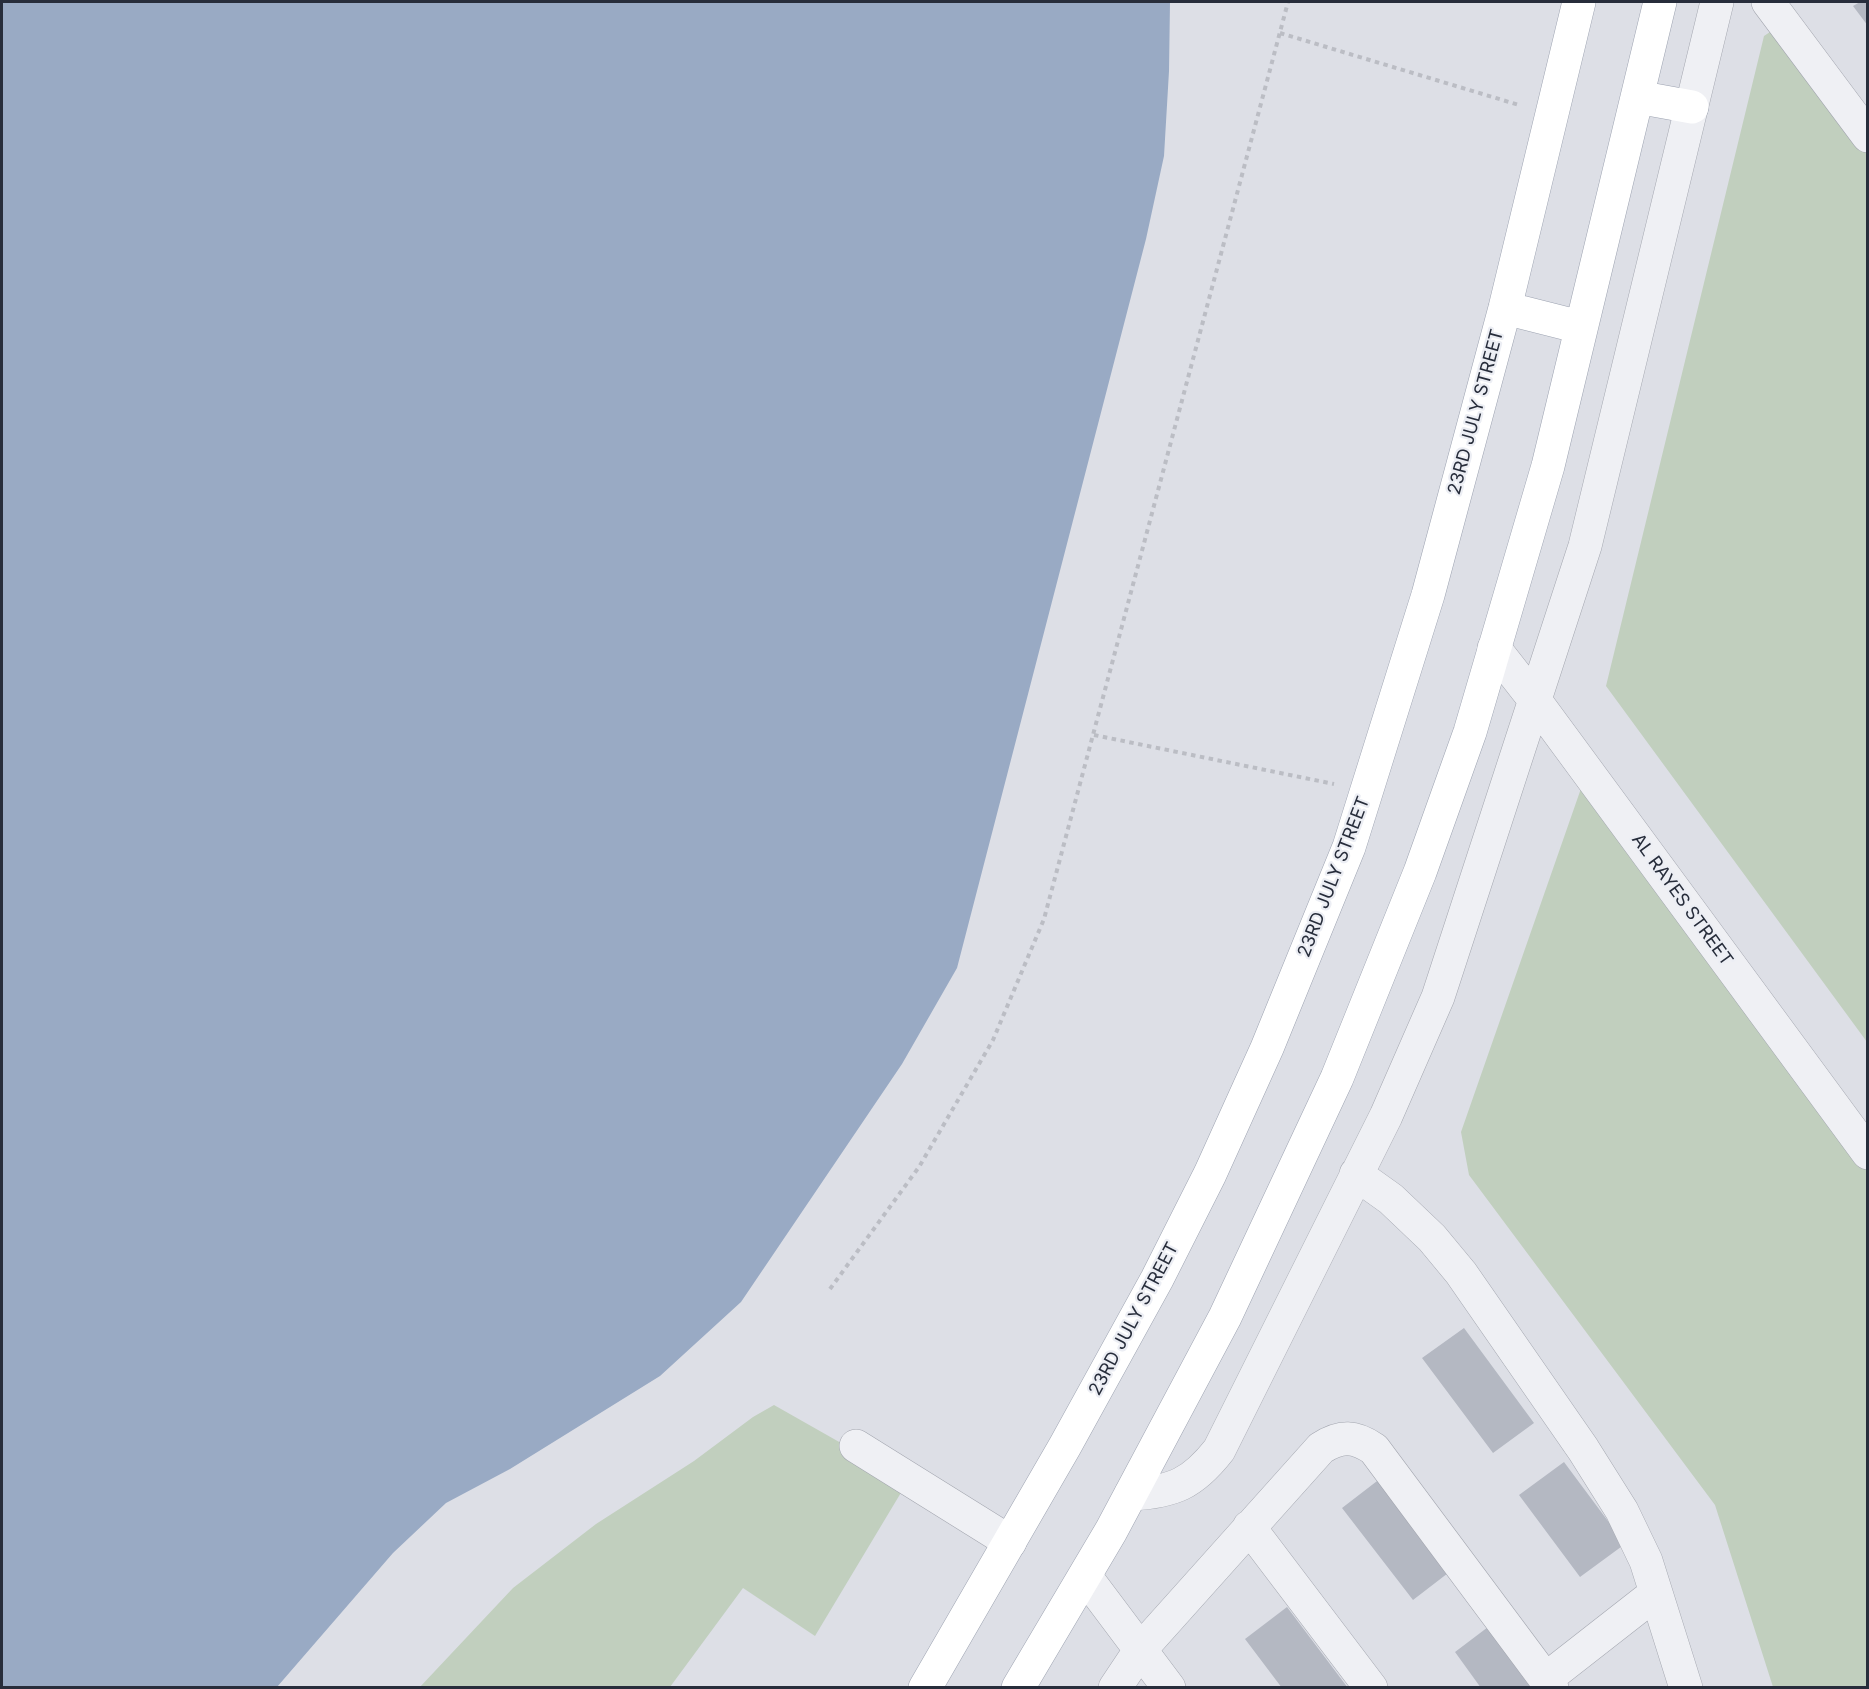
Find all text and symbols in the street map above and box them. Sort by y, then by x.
street label: 23RD JULY STREET [1444,327,1508,497]
street label: 23RD JULY STREET [1293,794,1375,960]
street label: AL RAYES STREET [1627,830,1737,970]
street label: 23RD JULY STREET [1084,1239,1184,1399]

